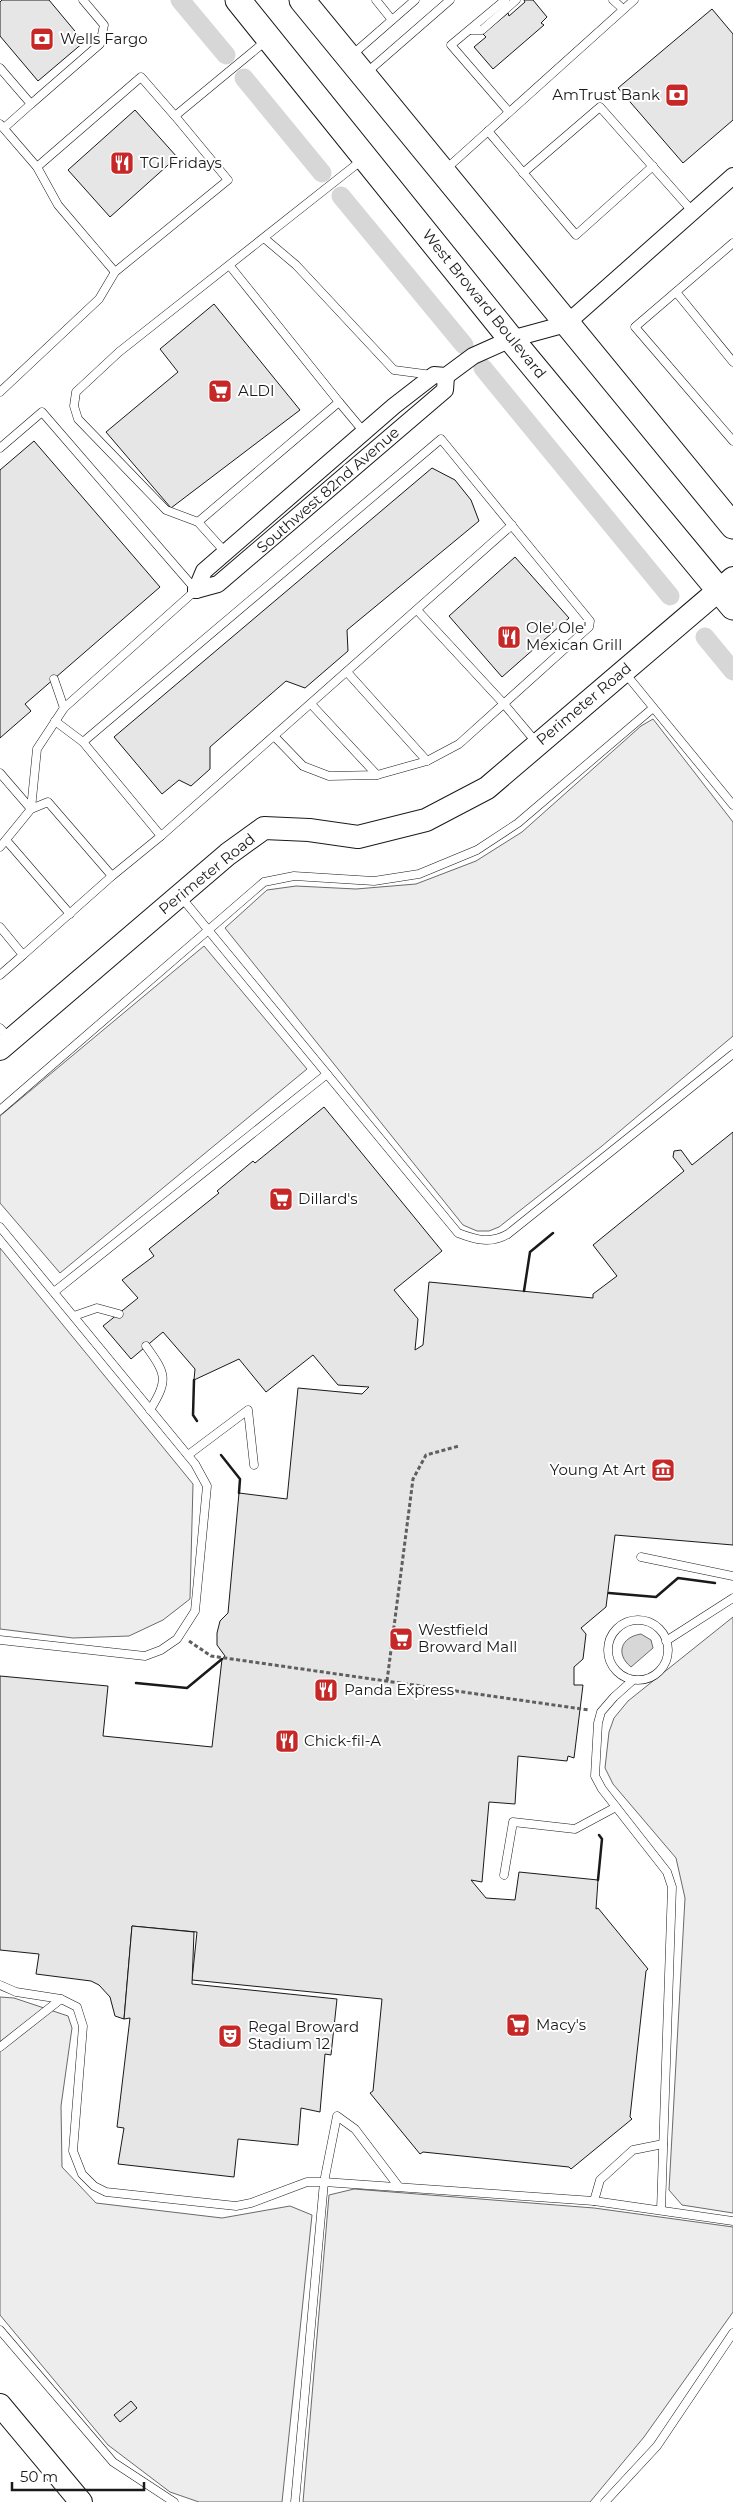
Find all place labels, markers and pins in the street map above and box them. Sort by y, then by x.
bank icon: Wells Fargo [29,26,55,52]
place label: Wells Fargo [60,29,148,48]
bank icon: AmTrust Bank [664,82,690,108]
place label: AmTrust Bank [552,85,660,104]
restaurant icon: TGI Fridays [109,150,135,176]
place label: TGI Fridays [140,153,222,172]
supermarket icon: ALDI [207,378,233,404]
place label: ALDI [238,381,275,400]
place label: Ole' Ole' Mexican Grill [526,618,622,654]
restaurant icon: Ole' Ole' Mexican Grill [496,624,522,650]
supermarket icon: Dillard's [268,1186,294,1212]
place label: Dillard's [298,1189,358,1208]
museum icon: Young At Art [650,1457,676,1483]
place label: Young At Art [550,1460,646,1479]
place label: Westfield Broward Mall [418,1620,517,1656]
supermarket icon: Westfield Broward Mall [388,1626,414,1652]
restaurant icon: Panda Express [313,1677,339,1703]
place label: Panda Express [344,1680,454,1699]
restaurant icon: Chick-fil-A [274,1728,300,1754]
place label: Chick-fil-A [304,1731,381,1750]
supermarket icon: Macy's [505,2012,531,2038]
place label: Macy's [536,2015,586,2034]
place label: Regal Broward Stadium 12 [248,2017,359,2053]
theatre icon: Regal Broward Stadium 12 [217,2023,243,2049]

